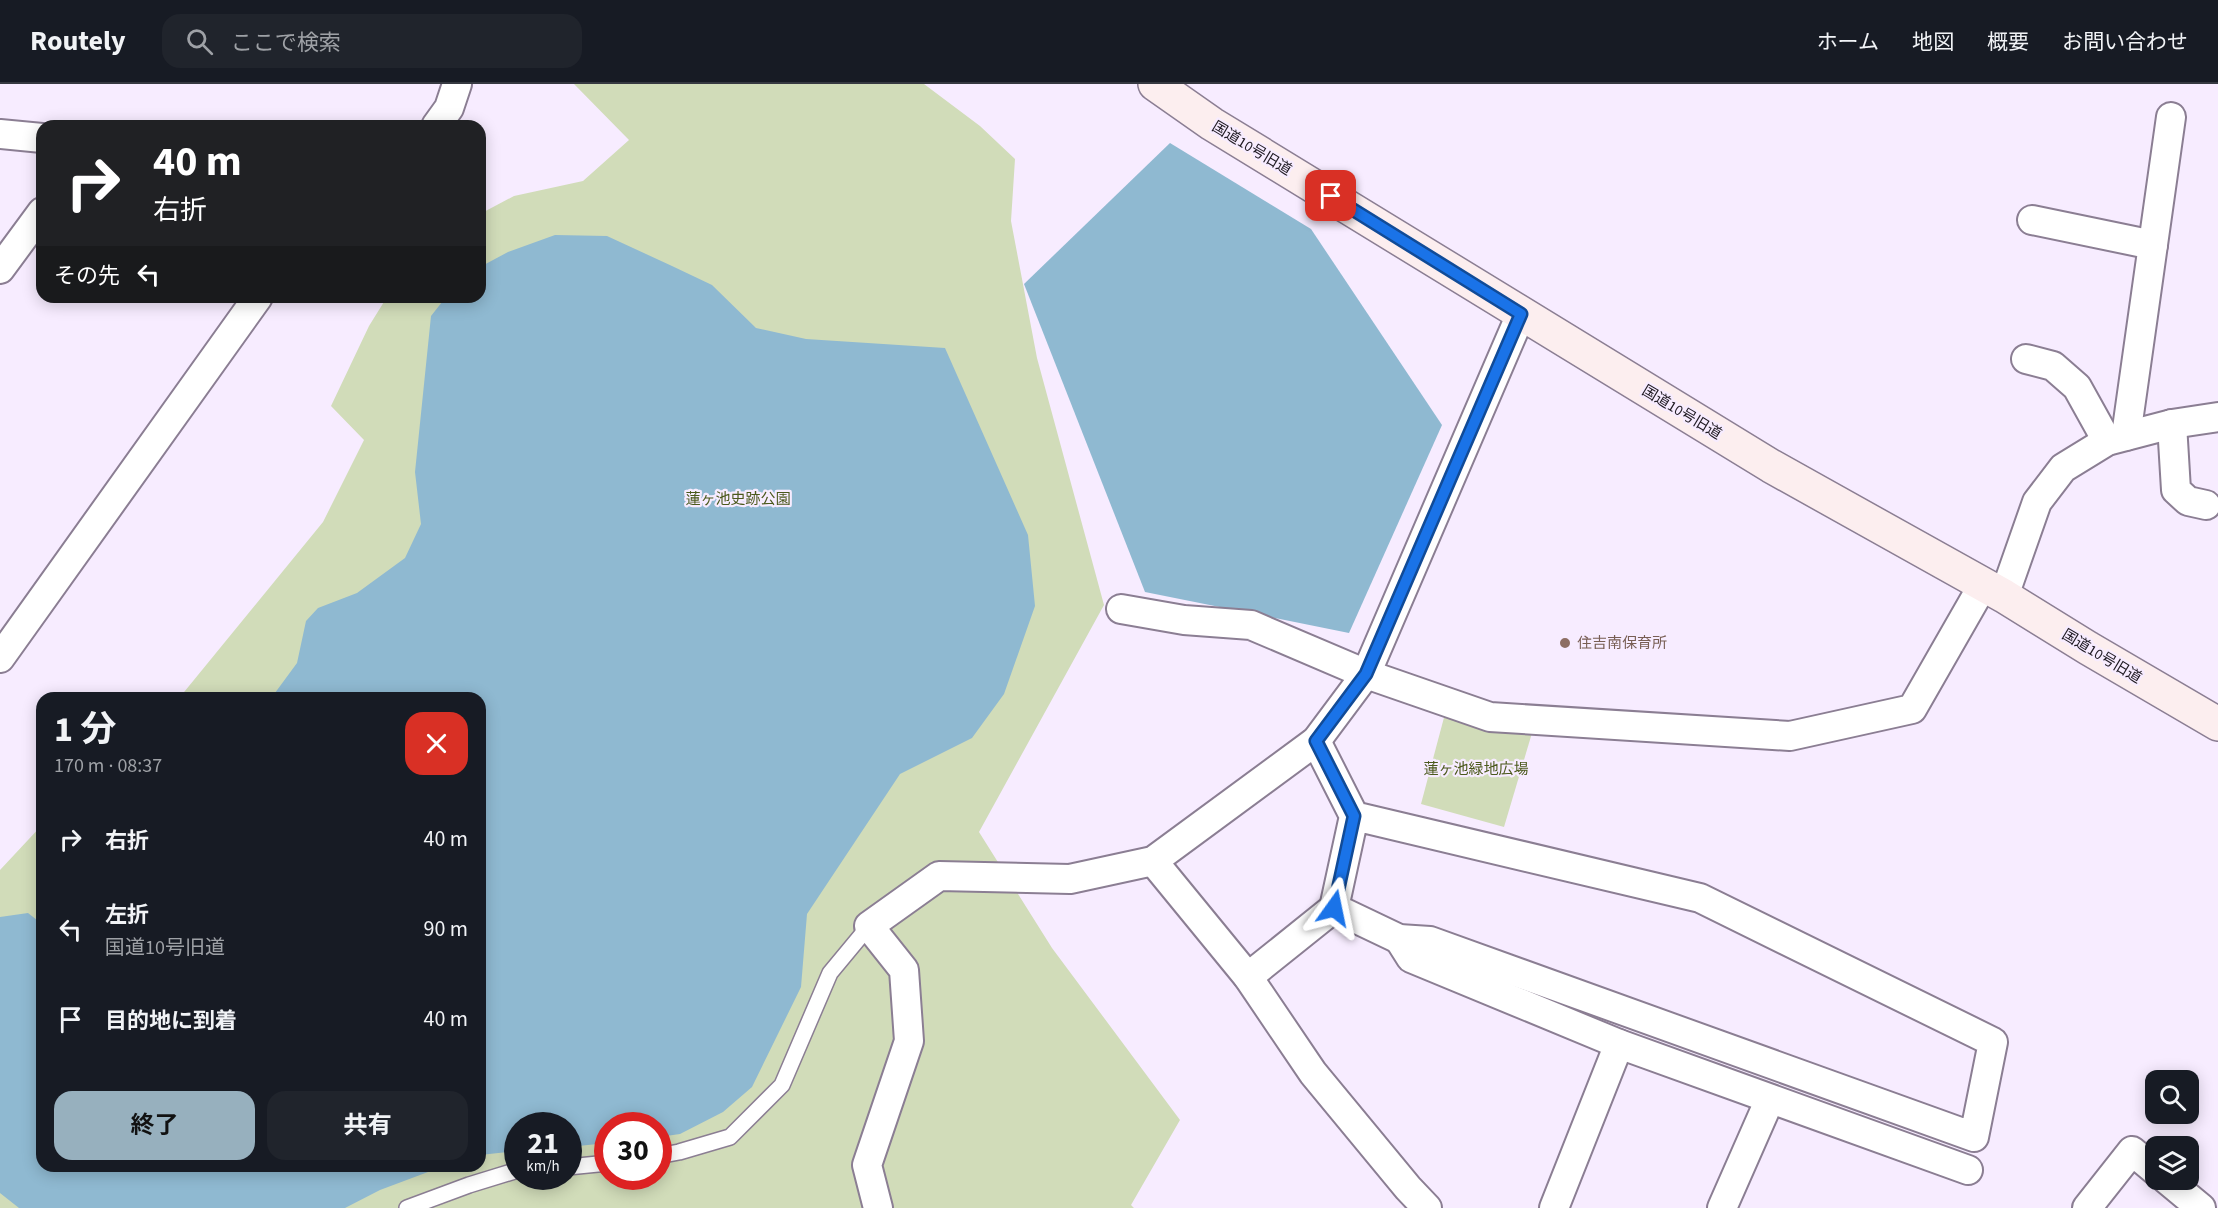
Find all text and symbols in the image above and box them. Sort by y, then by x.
search box [162,14,582,68]
text: Routely [30,21,126,61]
icon: search [183,25,216,58]
text: ここで検索 [231,27,341,59]
text: ホーム [1817,27,1879,57]
text: 地図 [1912,27,1954,57]
text: 概要 [1987,27,2029,57]
text: お問い合わせ [2062,27,2188,57]
street label: 国道10号旧道 [1208,116,1296,181]
text: 40 m [153,132,242,192]
icon: right [54,144,132,222]
pin [1305,170,1356,221]
icon: arrive [1314,179,1347,212]
text: 右折 [153,191,207,230]
icon: left [132,258,165,291]
text: その先 [54,260,120,292]
street label: 国道10号旧道 [1638,380,1726,445]
park label: 蓮ヶ池史跡公園 [685,489,791,510]
street label: 国道10号旧道 [2058,624,2146,689]
place label: 住吉南保育所 [1577,633,1667,654]
marker: 住吉南保育所 [1558,636,1572,650]
text: 1 分 [54,704,116,755]
button: close [405,712,468,775]
text: 170 m · 08:37 [54,752,162,780]
park label: 蓮ヶ池緑地広場 [1423,759,1529,780]
icon: right [54,823,87,856]
text: 40 m [423,823,468,855]
text: 右折 [105,825,149,857]
position arrow [1302,876,1366,940]
text: 左折 [105,899,149,931]
icon: left [54,913,87,946]
text: 90 m [423,913,468,945]
text: 国道10号旧道 [105,934,225,962]
icon: arrive [54,1003,87,1036]
text: 40 m [423,1003,468,1035]
text: 目的地に到着 [105,1005,237,1037]
map controls [2145,1070,2199,1190]
button: search [2145,1070,2199,1124]
button: 終了 [54,1091,255,1160]
button: 共有 [267,1091,468,1160]
speed limit sign: 30 [594,1112,672,1190]
text: 21 [527,1122,559,1165]
button: layers [2145,1136,2199,1190]
text: km/h [526,1156,560,1177]

